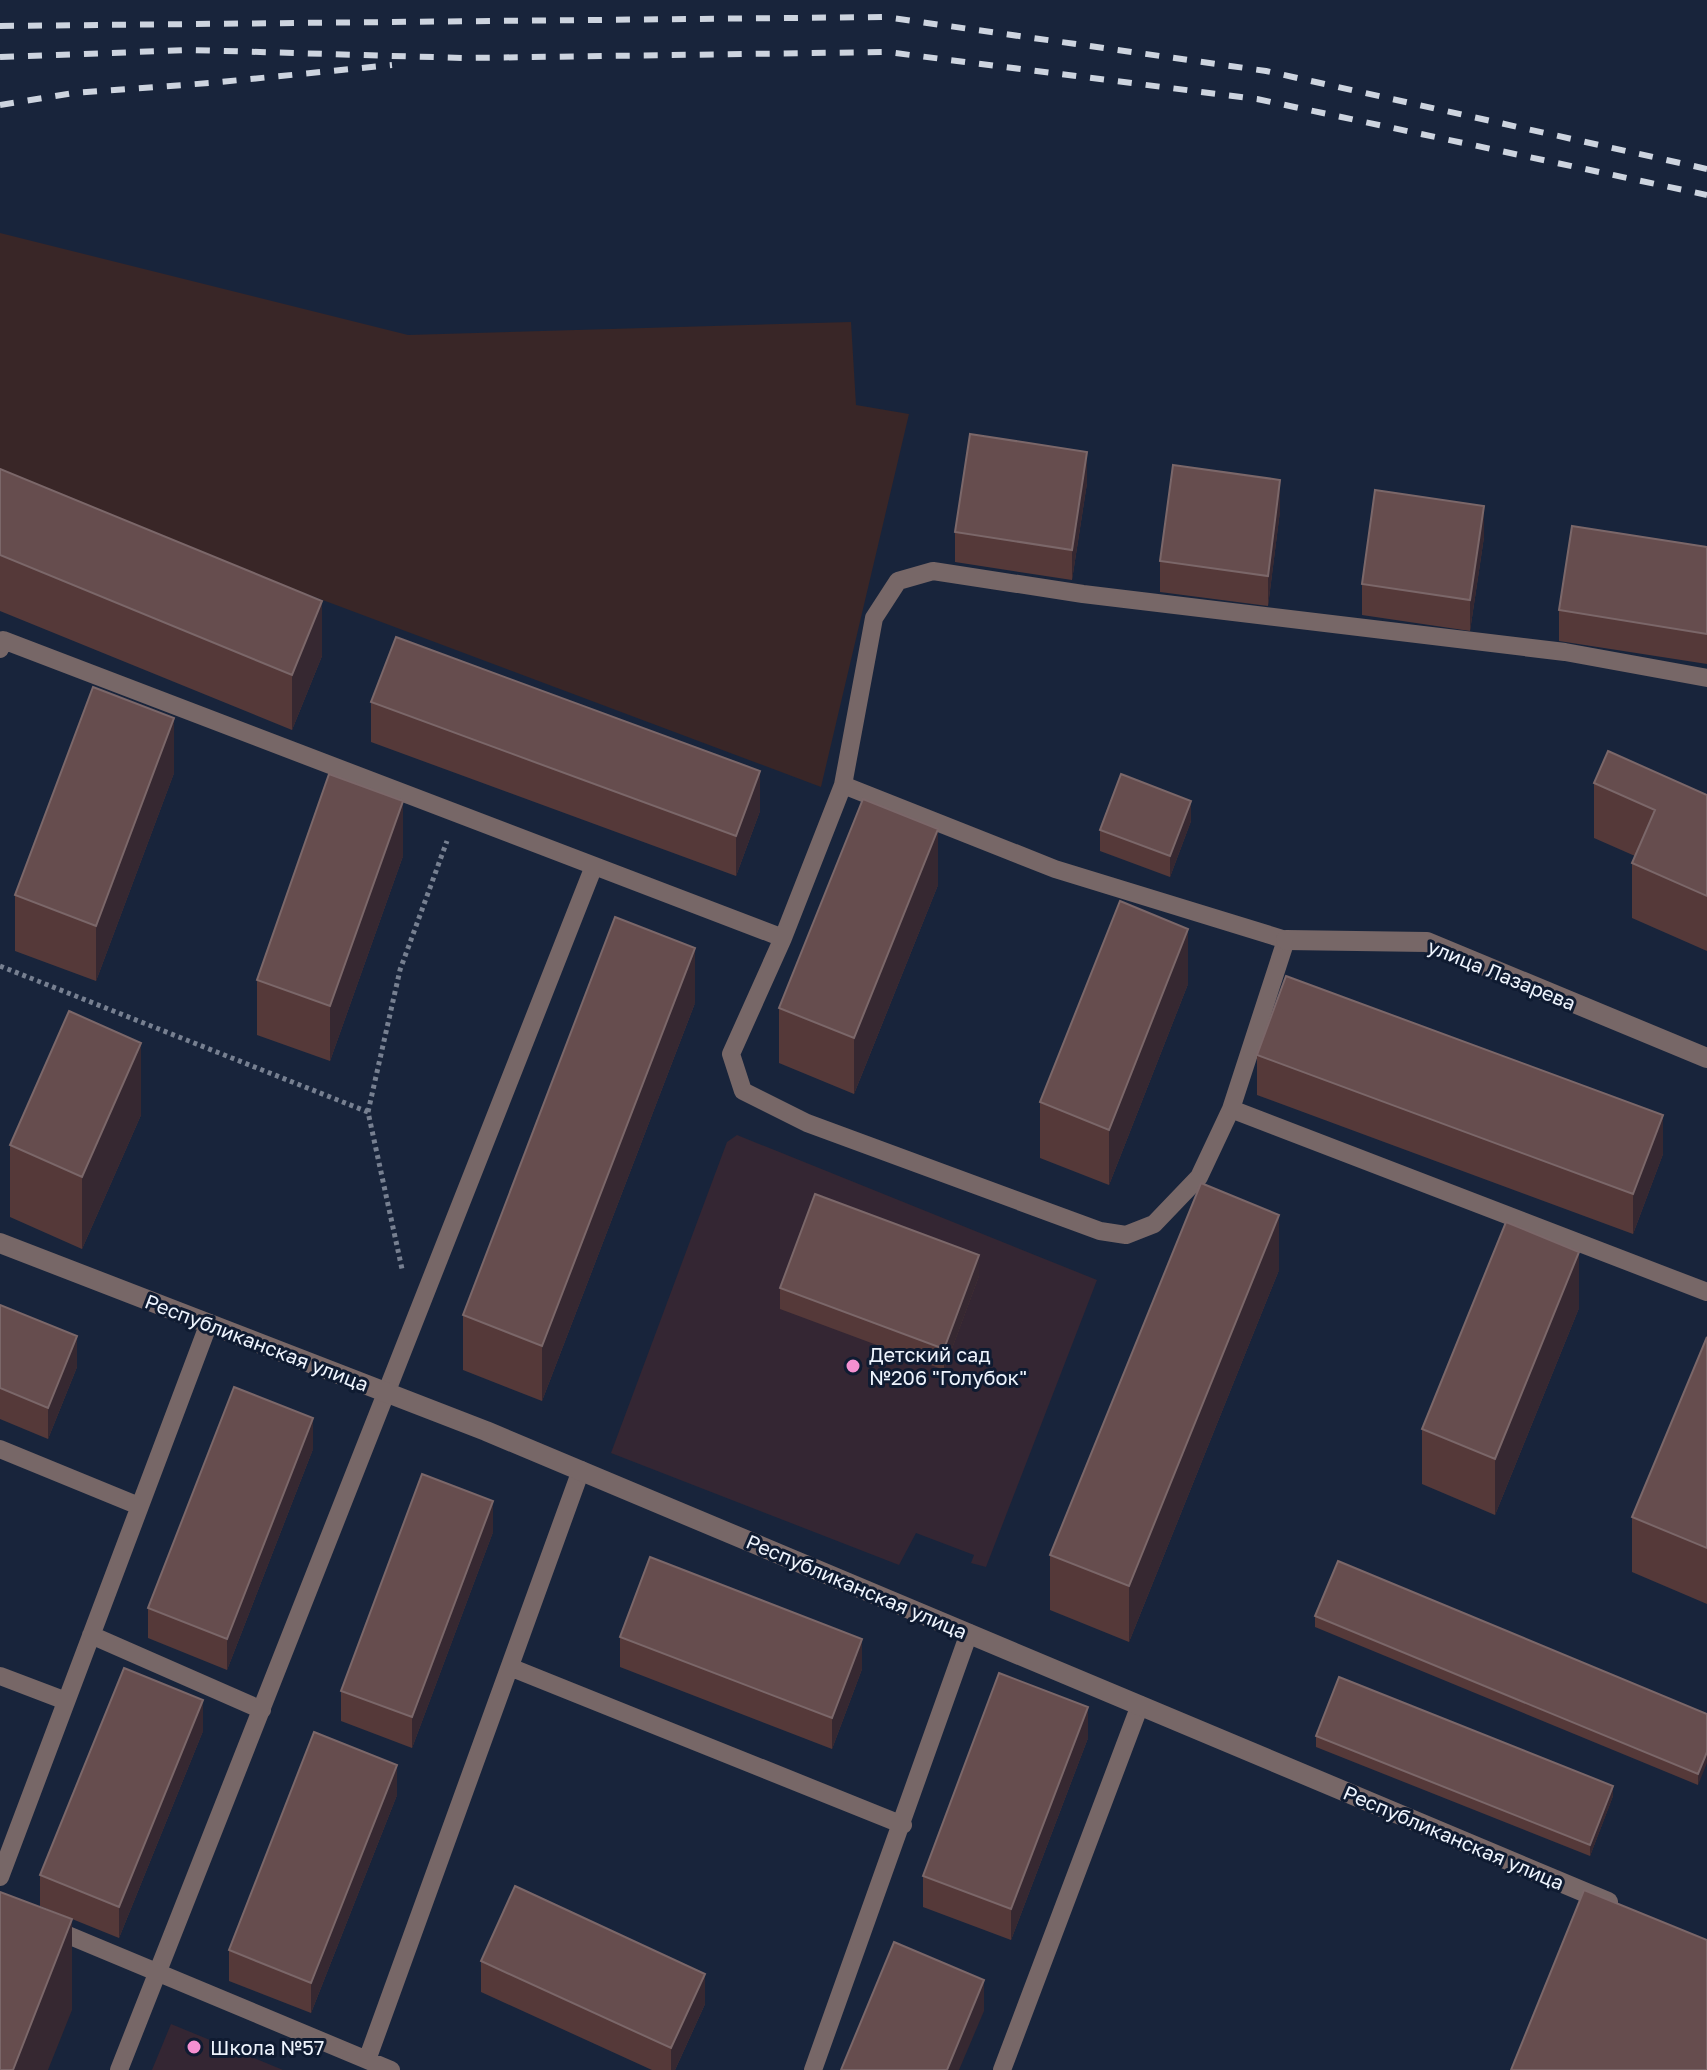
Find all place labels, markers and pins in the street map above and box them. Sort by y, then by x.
place label: Детский сад №206 "Голубок" [869,1342,1027,1389]
marker: Детский сад №206 "Голубок" [844,1357,862,1375]
place label: Школа №57 [210,2035,324,2059]
marker: Школа №57 [185,2038,203,2056]

